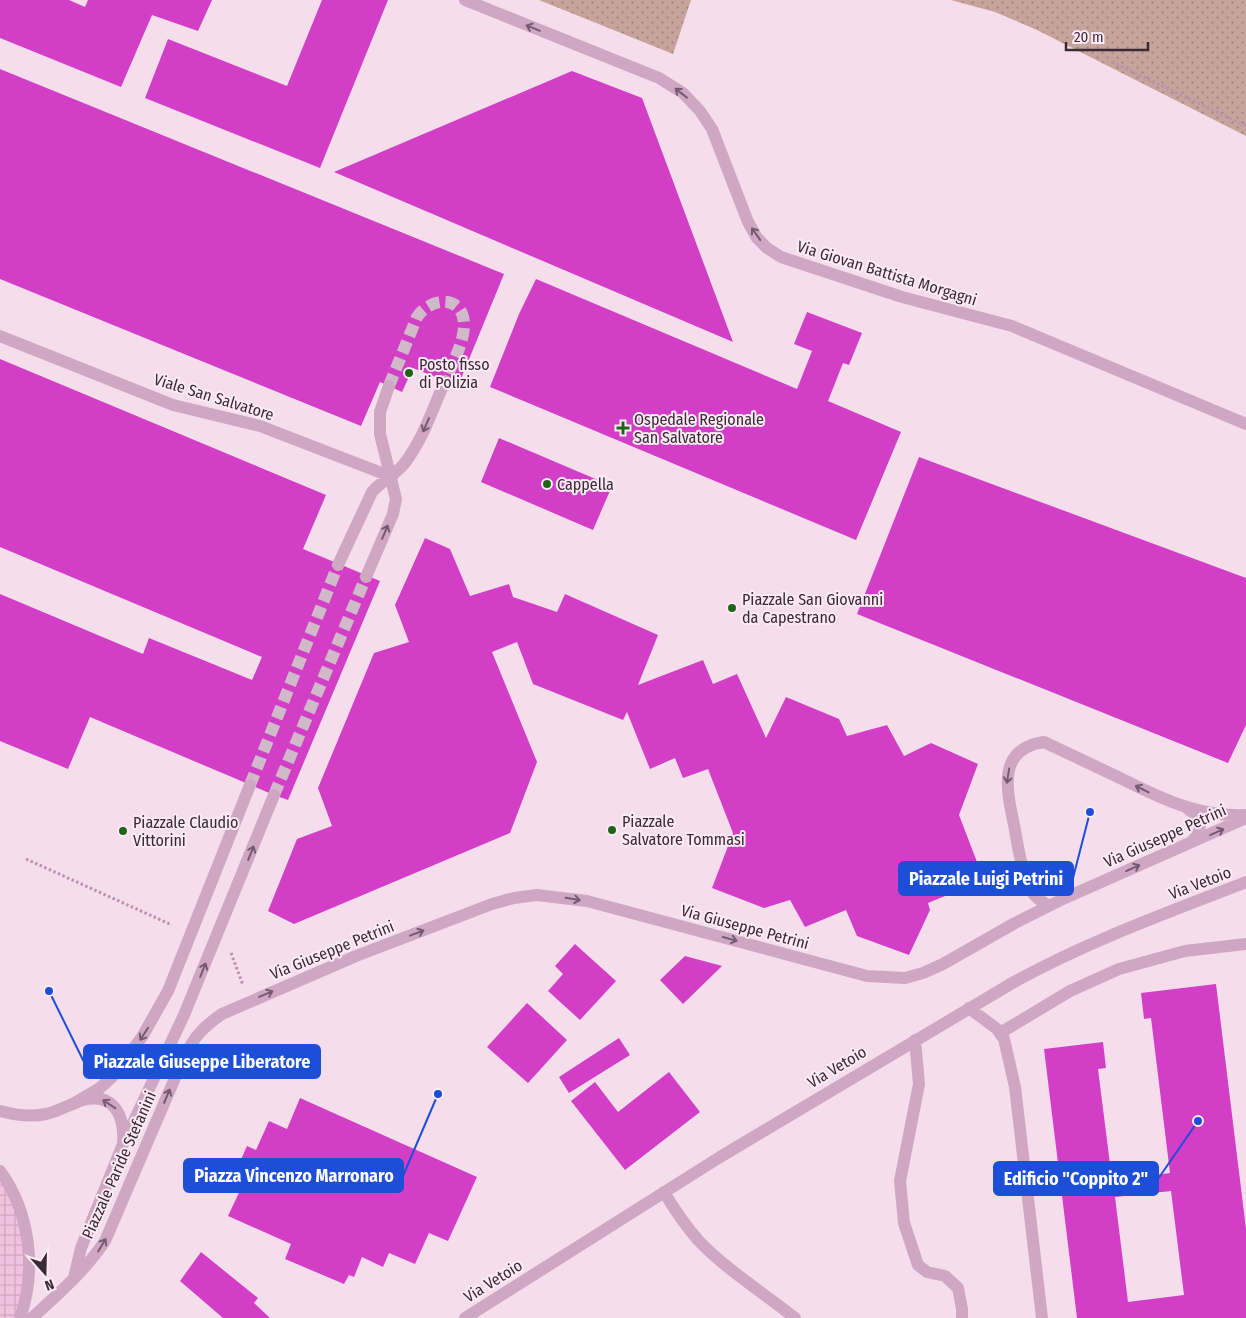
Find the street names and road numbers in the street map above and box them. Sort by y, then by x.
street label: Via Giovan Battista Morgagni [795,237,979,309]
street label: Viale San Salvatore [152,370,276,424]
street label: Via Giuseppe Petrini [1101,801,1229,871]
street label: Via Vetoio [1166,862,1234,904]
street label: Via Giuseppe Petrini [679,901,811,953]
street label: Via Giuseppe Petrini [267,916,397,984]
street label: Via Vetoio [804,1042,870,1092]
street label: Piazzale Paride Stefanini [78,1088,160,1242]
street label: Via Vetoio [460,1256,526,1306]

